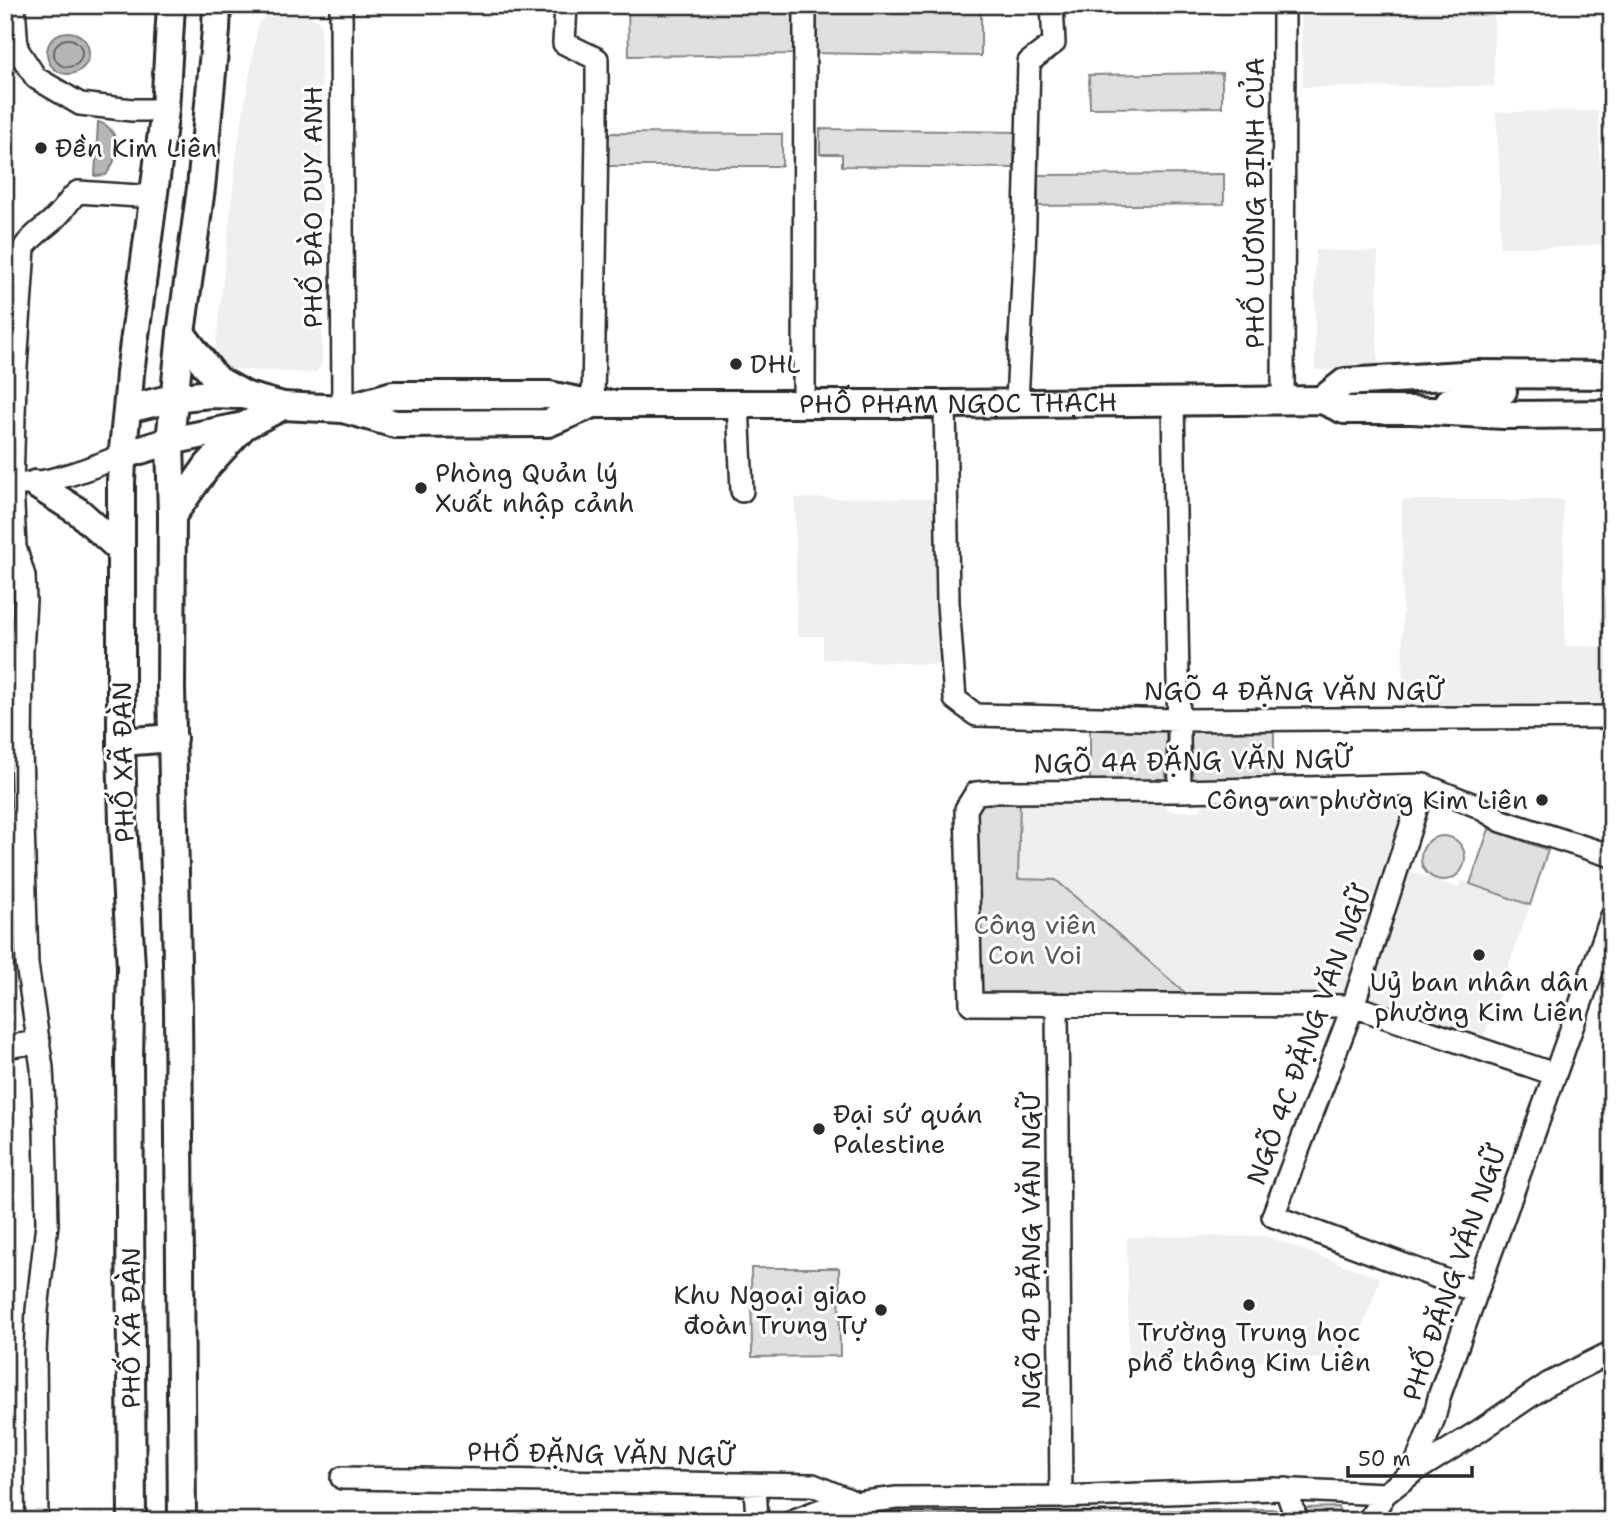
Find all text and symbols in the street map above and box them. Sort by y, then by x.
street label: PHỐ LƯƠNG ĐỊNH CỦA [1235,57,1272,349]
street label: PHỐ ĐÀO DUY ANH [293,86,330,328]
place label: Đền Kim Liên [55,130,217,165]
marker: Đền Kim Liên [33,140,49,156]
place label: DHL [750,346,801,381]
marker: DHL [728,356,744,372]
street label: PHỐ PHẠM NGỌC THẠCH [799,384,1117,421]
place label: Phòng Quản lý Xuất nhập cảnh [435,455,634,520]
marker: Phòng Quản lý Xuất nhập cảnh [413,480,429,496]
street label: NGÕ 4 ĐẶNG VĂN NGỮ [1144,673,1445,708]
street label: PHỐ XÃ ĐÀN [102,681,141,843]
street label: NGÕ 4A ĐẶNG VĂN NGỮ [1033,740,1354,781]
place label: Công an phường Kim Liên [1207,782,1528,817]
marker: Công an phường Kim Liên [1534,792,1550,808]
street label: NGÕ 4C ĐẶNG VĂN NGỮ [1238,879,1379,1189]
park label: Công viên Con Voi [974,907,1096,972]
marker: Uỷ ban nhân dân phường Kim Liên [1471,947,1487,963]
place label: Uỷ ban nhân dân phường Kim Liên [1370,964,1588,1029]
street label: NGÕ 4D ĐẶNG VĂN NGỮ [1013,1091,1048,1410]
place label: Đại sứ quán Palestine [833,1096,982,1161]
marker: Đại sứ quán Palestine [811,1121,827,1137]
street label: PHỐ ĐẶNG VĂN NGỮ [1391,1139,1514,1405]
street label: PHỐ XÃ ĐÀN [111,1247,148,1409]
place label: Khu Ngoại giao đoàn Trung Tự [673,1277,867,1342]
marker: Trường Trung học phổ thông Kim Liên [1241,1297,1257,1313]
marker: Khu Ngoại giao đoàn Trung Tự [873,1302,889,1318]
place label: Trường Trung học phổ thông Kim Liên [1127,1314,1371,1379]
street label: PHỐ ĐẶNG VĂN NGỮ [467,1432,736,1473]
scale bar [1348,1435,1472,1479]
text: 50 m [1358,1445,1411,1473]

